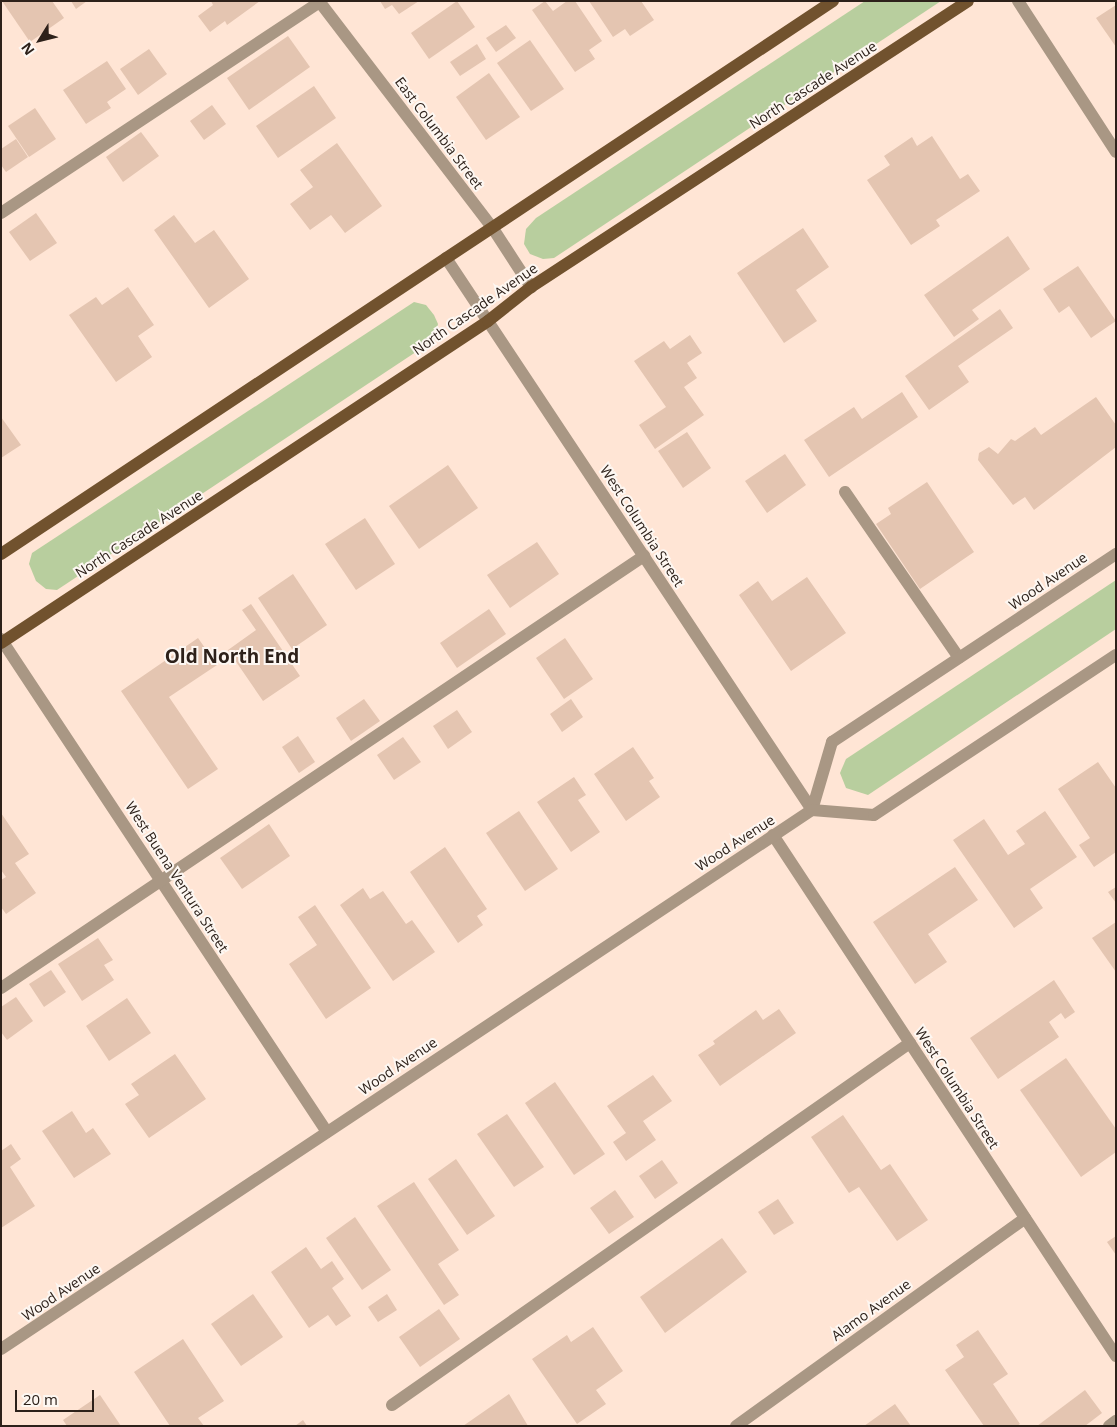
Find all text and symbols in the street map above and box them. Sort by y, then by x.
north arrow [15,15,65,65]
street label: North Cascade Avenue [746,38,880,132]
text: N [16,39,38,59]
street label: East Columbia Street [391,74,487,192]
street label: North Cascade Avenue [409,260,541,358]
street label: West Columbia Street [597,462,687,590]
street label: North Cascade Avenue [72,487,206,581]
street label: Wood Avenue [1006,549,1090,613]
district label: Old North End [165,646,299,668]
street label: West Buena Ventura Street [122,799,232,955]
street label: Wood Avenue [692,811,778,875]
street label: West Columbia Street [912,1024,1002,1152]
street label: Wood Avenue [356,1034,440,1098]
street label: Wood Avenue [19,1260,103,1324]
street label: Alamo Avenue [828,1276,914,1344]
scale bar [18,1380,96,1412]
text: 20 m [23,1389,58,1409]

